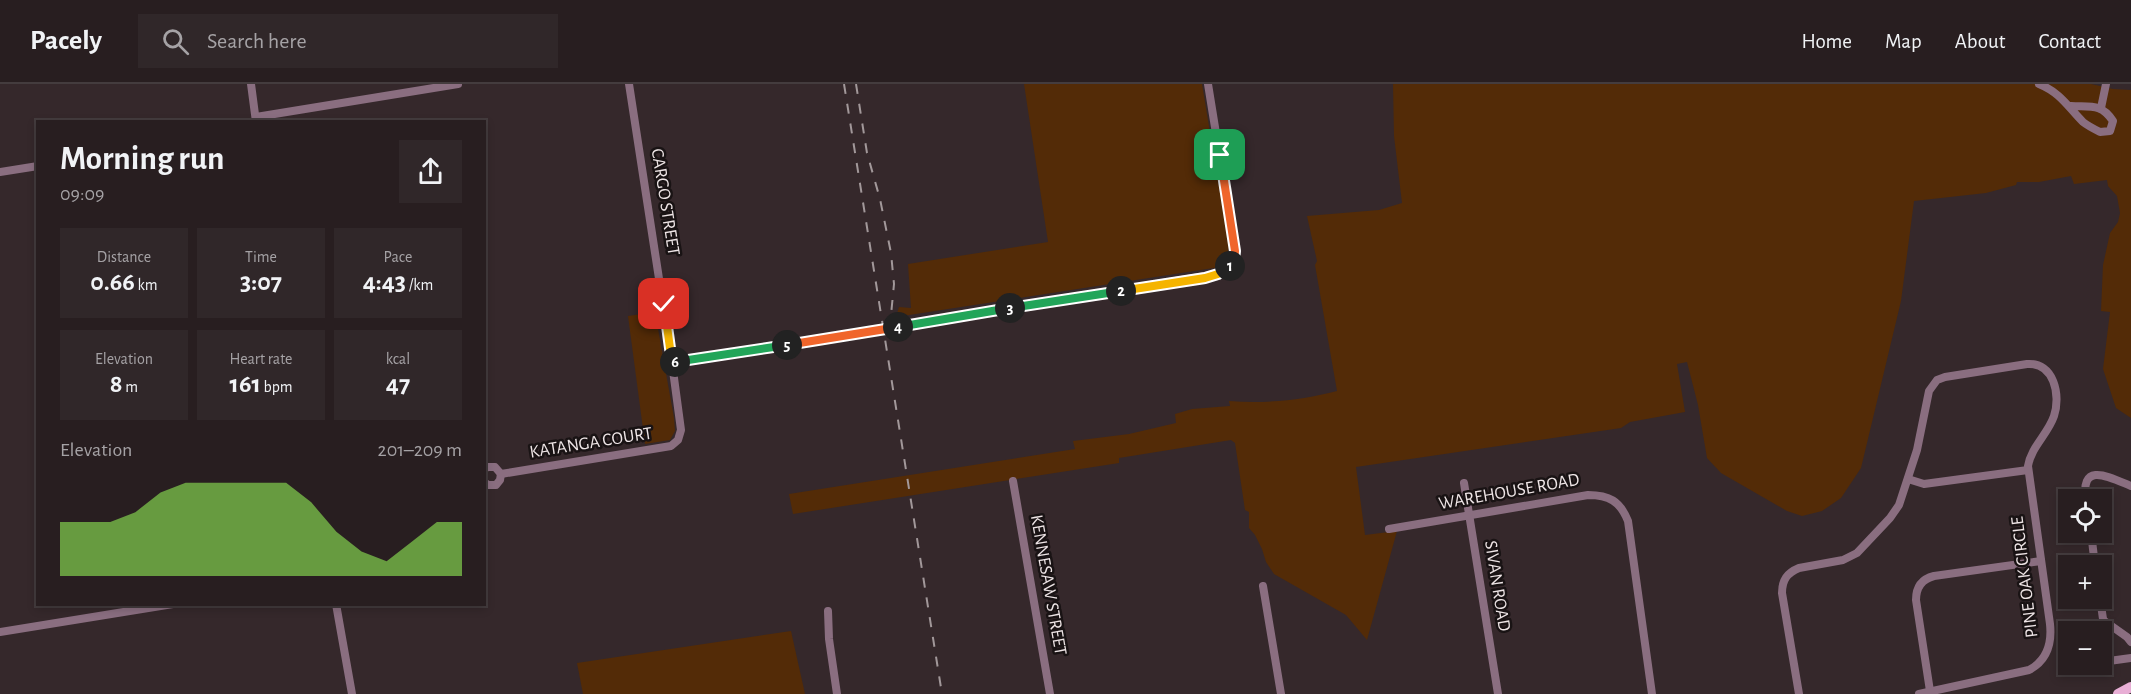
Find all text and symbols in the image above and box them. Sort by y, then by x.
search box [138,14,558,68]
icon: search [159,25,192,58]
text: Pacely [30,27,102,55]
text: Search here [207,30,307,52]
text: Home [1801,31,1852,52]
text: Map [1885,31,1922,52]
text: About [1955,31,2005,52]
text: Contact [2038,31,2101,52]
pin [1194,129,1245,180]
icon: arrive [1203,138,1236,171]
button: share [399,140,462,203]
text: Morning run [60,143,224,176]
street label: CARGO STREET [648,147,682,257]
text: 09:09 [60,184,105,204]
text: Distance [97,249,151,265]
text: Time [245,249,277,265]
text: Pace [384,249,412,265]
pin: 1 [1215,251,1245,281]
text: 1 [1227,258,1233,274]
text: 0.66 [90,269,135,295]
text: 3:07 [240,269,282,295]
text: 4:43 [363,269,406,295]
pin: 2 [1106,276,1136,306]
text: km [135,277,158,293]
text: /km [406,277,433,293]
pin [638,278,689,329]
text: 2 [1117,283,1125,299]
icon: check [647,287,680,320]
pin: 3 [995,293,1025,323]
text: 3 [1007,300,1013,316]
pin: 4 [883,312,913,342]
text: 4 [894,319,902,335]
pin: 5 [772,330,802,360]
text: 5 [784,337,790,353]
pin: 6 [660,347,690,377]
text: Elevation [95,351,153,367]
text: Heart rate [230,351,292,367]
text: kcal [386,351,410,367]
text: 6 [671,354,679,370]
text: 8 [110,371,123,397]
text: 161 [230,371,261,397]
text: 47 [386,371,410,397]
text: m [123,379,138,395]
text: bpm [261,379,292,395]
street label: KATANGA COURT [528,424,654,462]
text: Elevation [60,440,132,460]
text: 201–209 m [378,440,462,460]
street label: WAREHOUSE ROAD [1437,471,1581,513]
map controls [2058,489,2112,675]
button: locate [2058,489,2112,543]
street label: KENNESAW STREET [1027,513,1069,657]
street label: PINE OAK CIRCLE [2009,515,2041,639]
street label: SIVAN ROAD [1481,539,1513,633]
button: + [2058,555,2112,609]
button: − [2058,621,2112,675]

